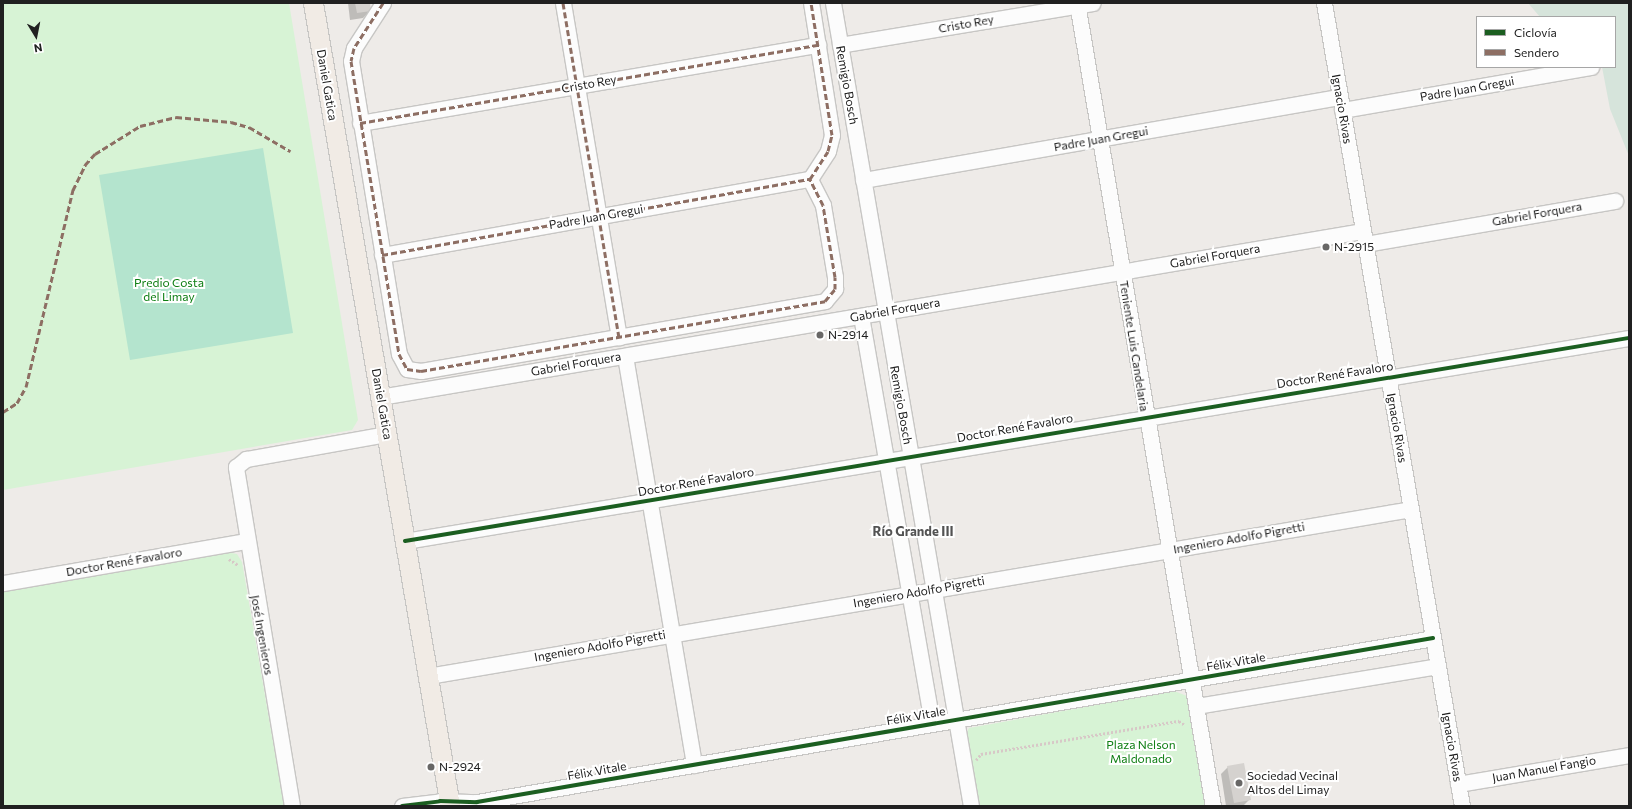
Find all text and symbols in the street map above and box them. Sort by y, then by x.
street label: Cristo Rey [937,12,995,36]
north arrow [16,16,56,56]
legend [1476,16,1616,68]
text: Ciclovía [1514,25,1557,39]
text: N [33,41,43,55]
street label: Remigio Bosch [833,45,861,125]
text: Sendero [1514,45,1559,59]
street label: Daniel Gatica [314,48,340,122]
street label: Cristo Rey [560,72,618,96]
street label: Ignacio Rivas [1329,73,1355,145]
street label: Padre Juan Gregui [1419,74,1515,104]
street label: Padre Juan Gregui [1053,124,1149,154]
street label: Gabriel Forquera [1491,199,1583,229]
street label: Padre Juan Gregui [548,202,644,232]
place label: N-2915 [1334,240,1374,254]
street label: Gabriel Forquera [1169,241,1261,271]
marker: N-2915 [1321,242,1331,252]
park label: Predio Costa del Limay [134,276,204,304]
street label: Teniente Luis Candelaria [1117,280,1151,412]
street label: Gabriel Forquera [849,295,941,325]
place label: N-2914 [828,328,868,342]
marker: N-2914 [815,330,825,340]
street label: Gabriel Forquera [530,349,622,379]
street label: Doctor René Favaloro [1276,359,1394,391]
street label: Remigio Bosch [887,365,915,445]
street label: Daniel Gatica [369,367,395,441]
street label: Ignacio Rivas [1384,392,1410,464]
street label: Doctor René Favaloro [956,411,1074,445]
street label: Doctor René Favaloro [637,465,755,499]
street label: Ingeniero Adolfo Pigretti [1172,519,1306,557]
district label: Río Grande III [872,523,954,539]
street label: Doctor René Favaloro [65,545,183,579]
street label: Ingeniero Adolfo Pigretti [852,573,986,611]
street label: José Ingenieros [248,594,276,676]
street label: Ingeniero Adolfo Pigretti [533,627,667,665]
street label: Félix Vitale [1205,650,1267,674]
street label: Félix Vitale [885,704,947,728]
street label: Ignacio Rivas [1439,711,1465,783]
park label: Plaza Nelson Maldonado [1106,738,1176,766]
street label: Juan Manuel Fangio [1491,753,1597,785]
street label: Félix Vitale [566,759,628,783]
place label: N-2924 [439,760,481,774]
marker: N-2924 [426,762,436,772]
place label: Sociedad Vecinal Altos del Limay [1247,769,1338,797]
marker: Sociedad Vecinal Altos del Limay [1234,778,1244,788]

